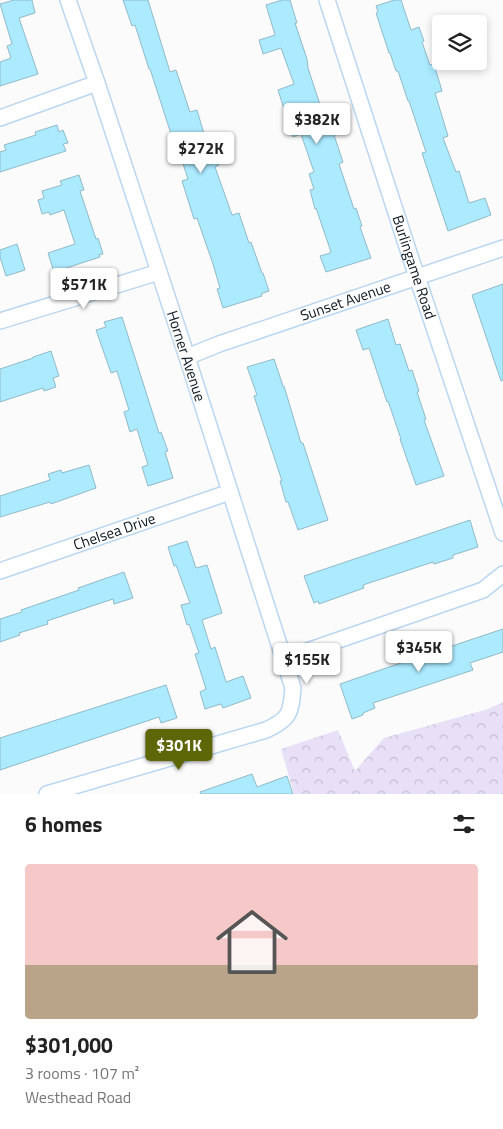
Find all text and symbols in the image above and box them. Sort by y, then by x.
map controls [432,15,487,70]
button: layers [432,15,487,70]
pin: $382K [282,102,352,145]
text: $382K [294,107,340,131]
pin: $272K [166,132,236,174]
text: $272K [178,136,224,160]
street label: Burlingame Road [386,212,442,322]
pin: $571K [49,268,119,310]
text: $571K [61,272,107,296]
street label: Sunset Avenue [297,275,394,327]
street label: Horner Avenue [161,307,212,404]
street label: Chelsea Drive [70,506,158,556]
pin: $345K [384,630,454,673]
text: $345K [396,635,442,659]
pin: $155K [272,642,342,685]
text: $155K [284,647,330,671]
pin: $301K [144,728,214,771]
text: $301K [156,733,202,757]
text: 6 homes [25,808,102,840]
icon: filters [450,810,478,838]
icon: home [207,897,297,987]
text: $301,000 [25,1029,113,1061]
text: 3 rooms · 107 m² [25,1061,139,1085]
text: Westhead Road [25,1085,131,1109]

